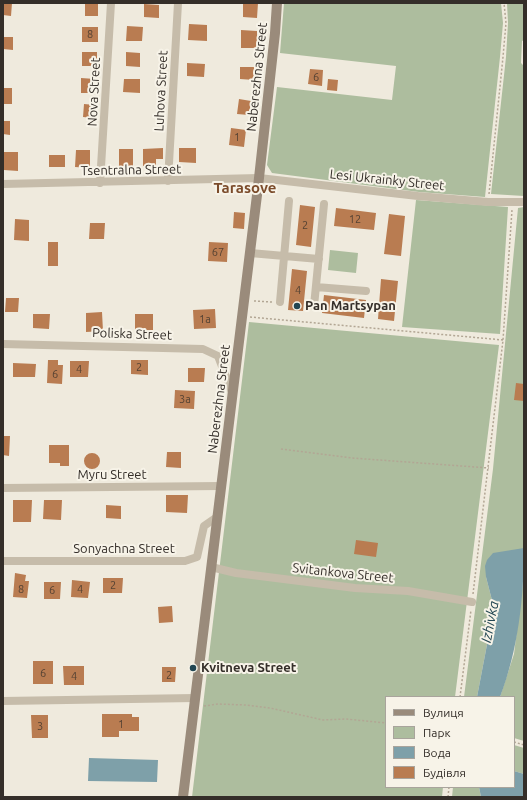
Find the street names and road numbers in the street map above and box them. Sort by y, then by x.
street label: Naberezhna Street [244,22,270,132]
street label: Luhova Street [151,50,171,132]
street label: Nova Street [84,57,104,127]
street label: Tsentralna Street [81,161,181,179]
street label: Lesi Ukrainky Street [329,166,445,194]
street label: Poliska Street [92,325,172,343]
street label: Naberezhna Street [205,344,233,454]
street label: Myru Street [77,467,147,483]
street label: Sonyachna Street [73,541,175,557]
street label: Svitankova Street [292,560,394,586]

